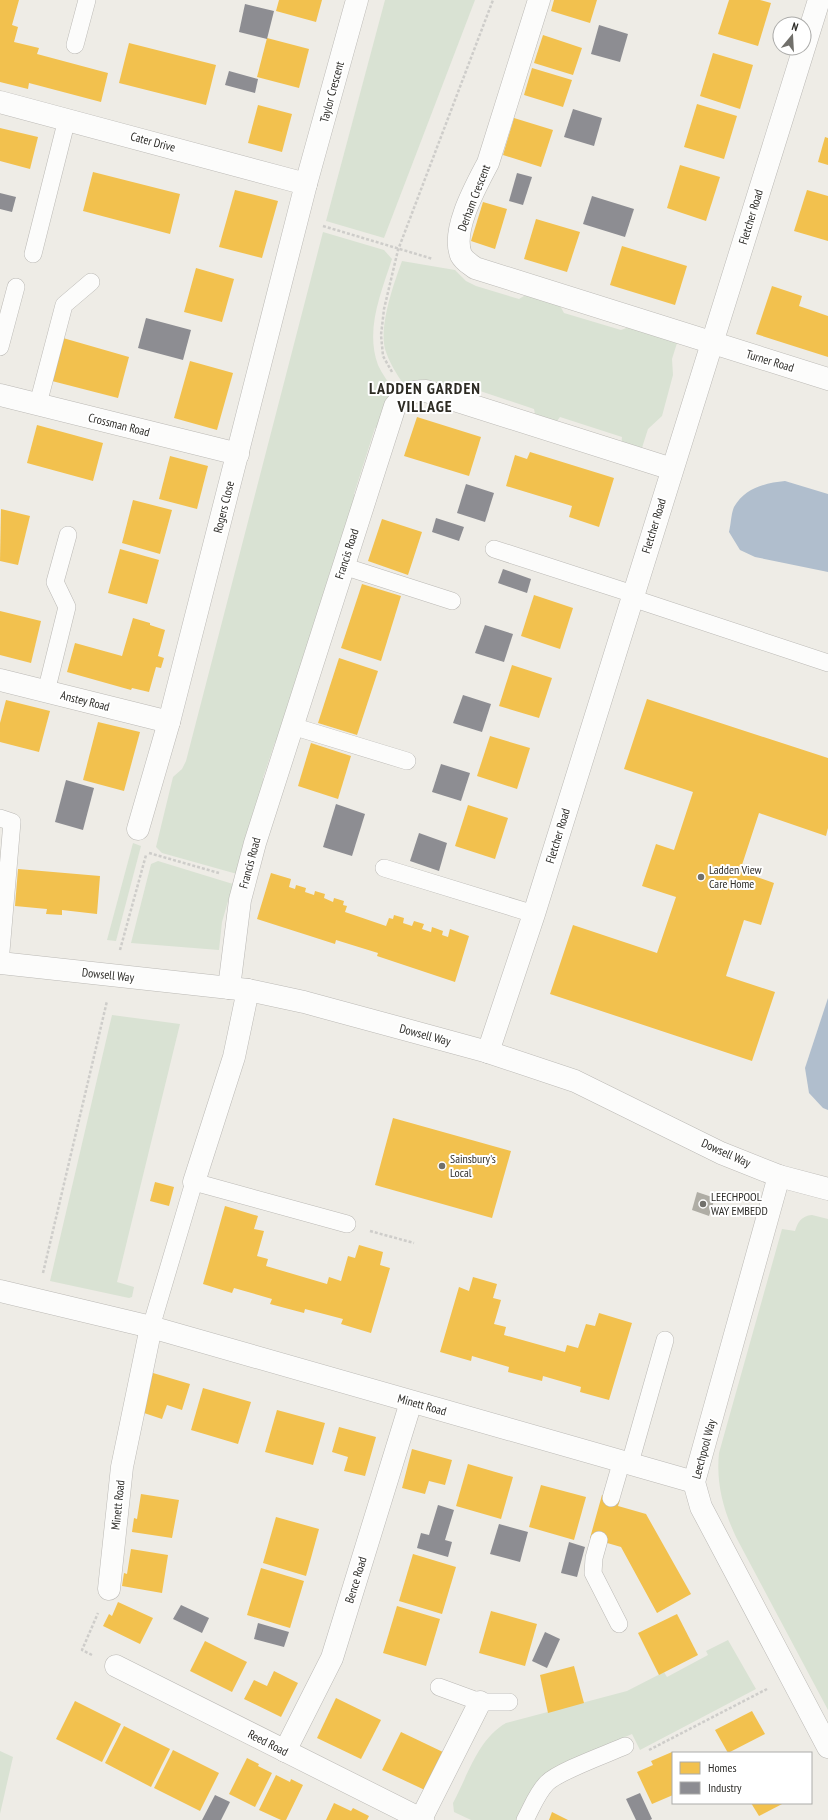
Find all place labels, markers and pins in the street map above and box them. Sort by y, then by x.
place label: Ladden View Care Home [709,862,763,891]
marker: Ladden View Care Home [696,872,706,882]
place label: Sainsbury's Local [450,1151,496,1180]
marker: Sainsbury's Local [437,1161,447,1171]
place label: LEECHPOOL WAY EMBEDD [711,1189,768,1218]
marker: LEECHPOOL WAY EMBEDD [698,1199,708,1209]

